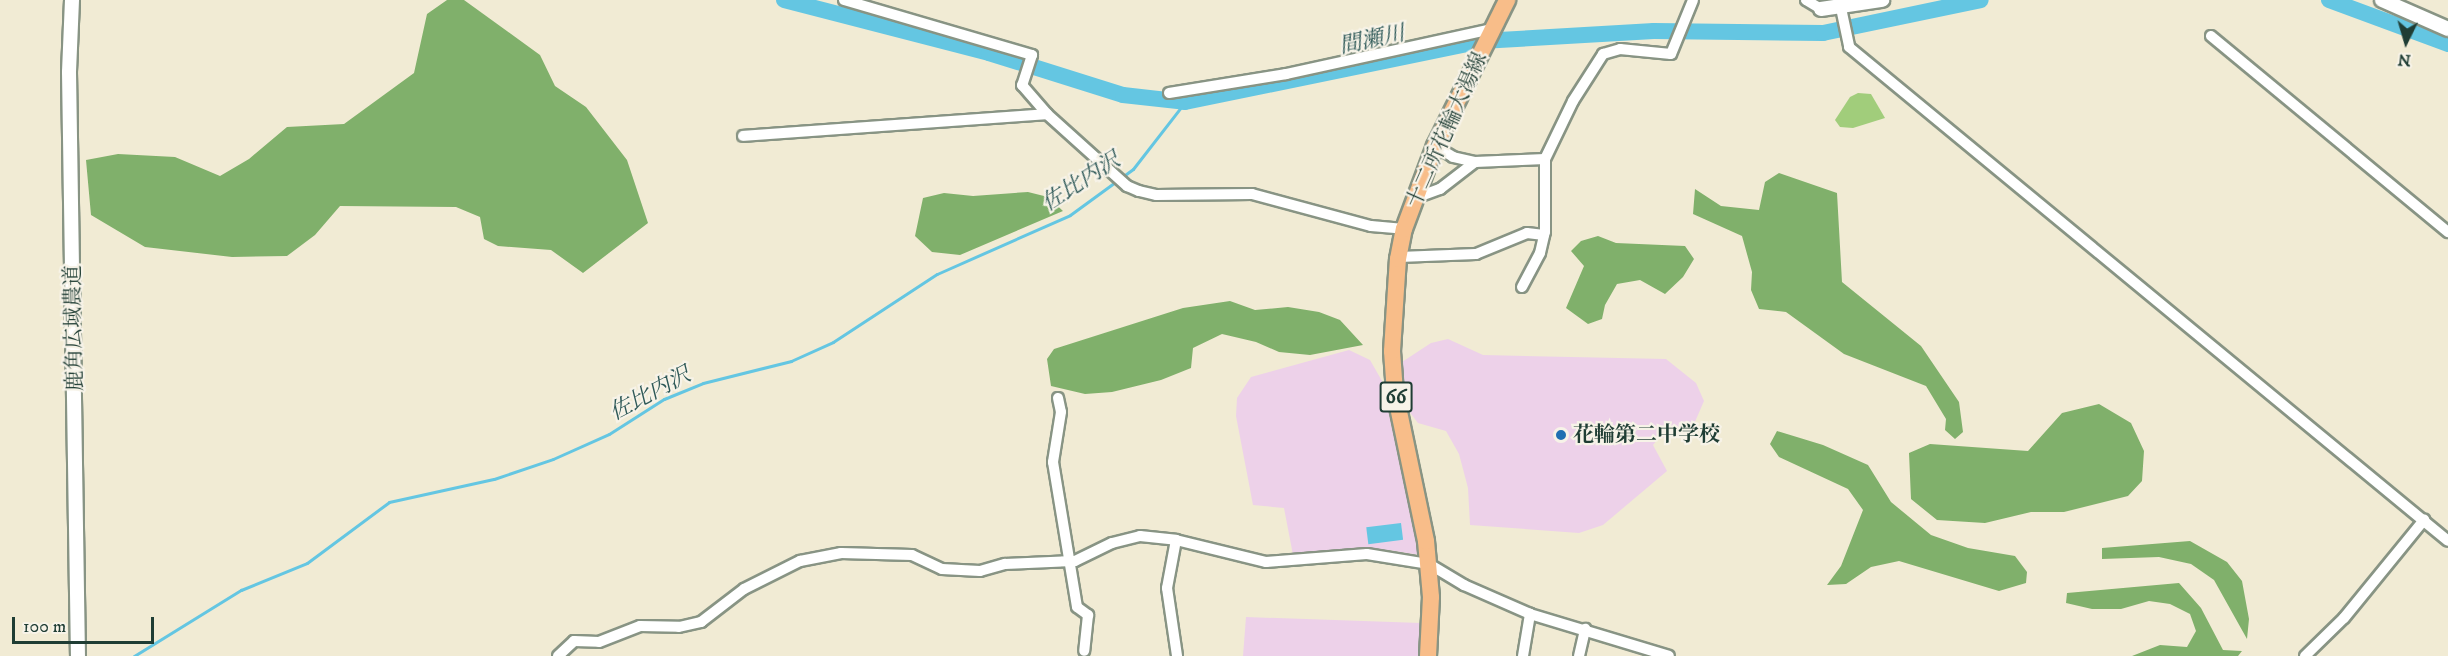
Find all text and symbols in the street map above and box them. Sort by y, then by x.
north arrow [2376,12,2436,72]
water label: 間瀬川 [1337,20,1407,60]
street label: 十二所花輪大湯線 [1401,48,1493,212]
text: N [2397,49,2412,70]
water label: 佐比内沢 [1037,147,1125,217]
street label: 鹿角広域農道 [60,265,88,391]
water label: 佐比内沢 [605,362,695,426]
road number: 66 [1380,380,1412,414]
place label: 花輪第二中学校 [1573,422,1720,448]
marker: 花輪第二中学校 [1554,428,1568,442]
scale bar [15,605,158,643]
text: 100 m [23,616,66,638]

